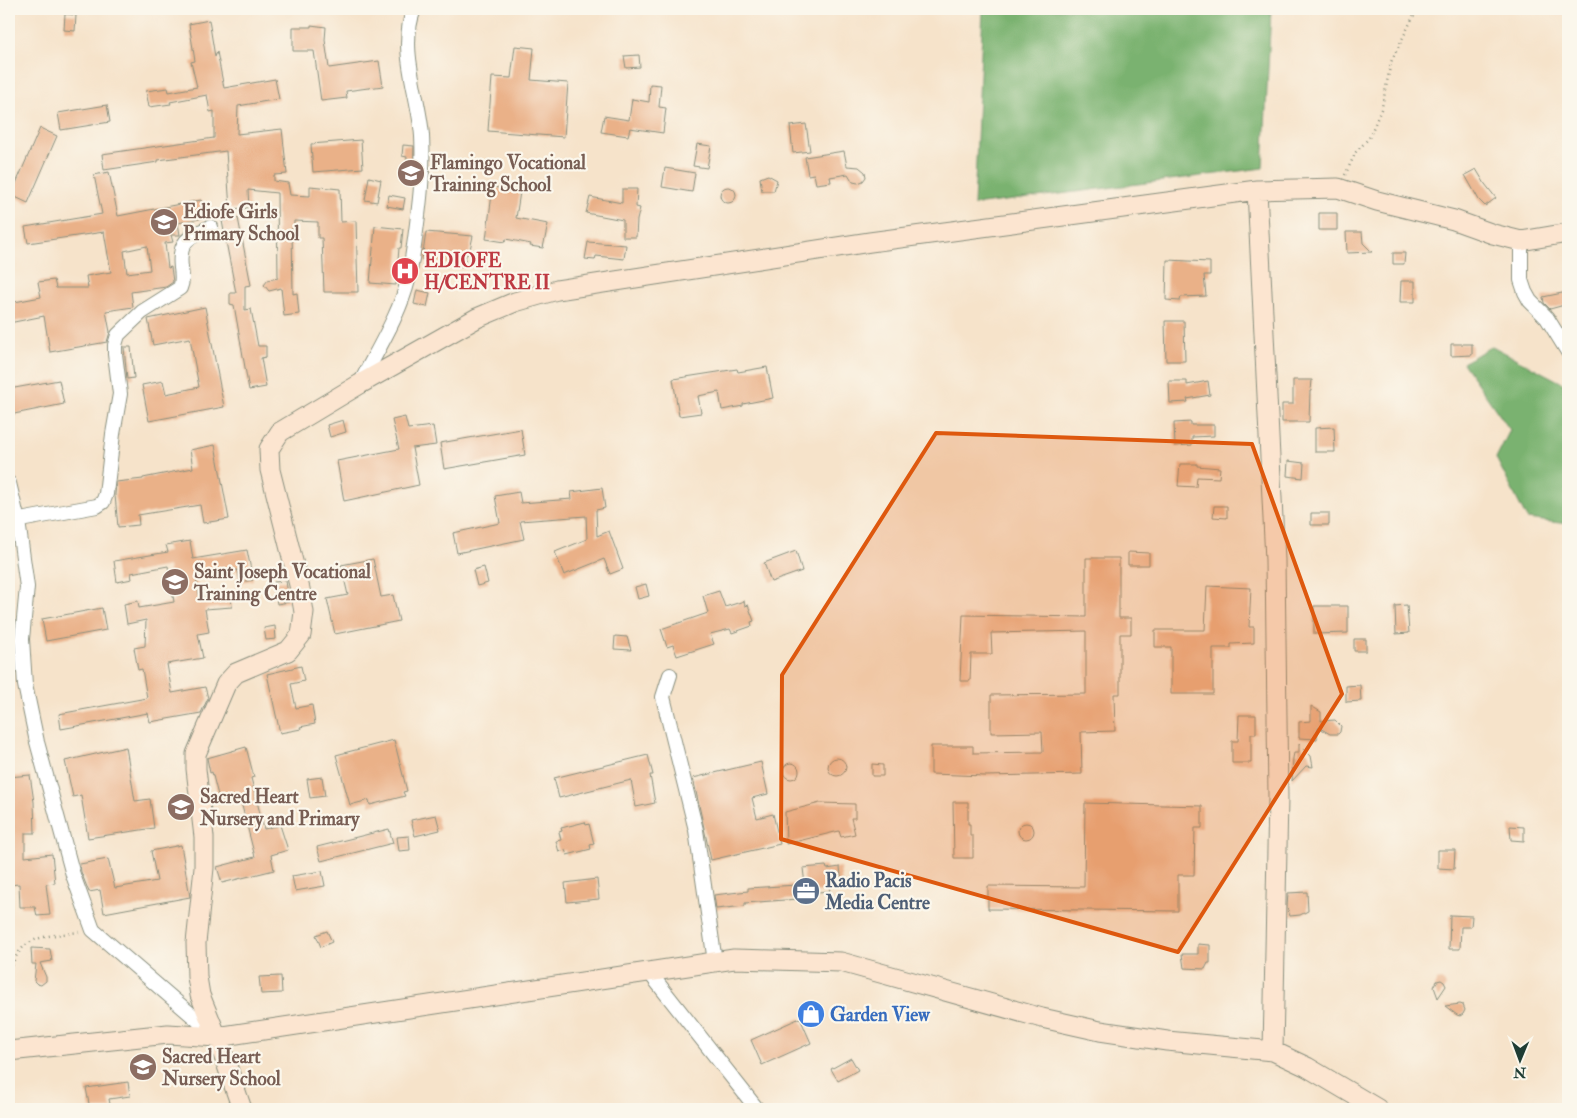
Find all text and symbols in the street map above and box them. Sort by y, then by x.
place label: Flamingo Vocational Training School [429,151,586,198]
school or university icon: Flamingo Vocational Training School [396,158,426,188]
place label: Ediofe Girls Primary School [183,200,299,247]
school or university icon: Ediofe Girls Primary School [149,207,179,237]
place label: EDIOFE H/CENTRE II [424,249,550,295]
hospital icon: EDIOFE H/CENTRE II [390,256,420,286]
place label: Saint Joseph Vocational Training Centre [193,560,371,607]
school or university icon: Saint Joseph Vocational Training Centre [160,567,190,597]
place label: Sacred Heart Nursery and Primary [199,785,360,832]
school or university icon: Sacred Heart Nursery and Primary [166,792,196,822]
place label: Radio Pacis Media Centre [824,869,930,915]
office icon: Radio Pacis Media Centre [791,876,821,906]
shop icon: Garden View [796,999,826,1029]
place label: Garden View [830,1003,931,1027]
north arrow [1494,1036,1544,1086]
place label: Sacred Heart Nursery School [161,1045,281,1092]
school or university icon: Sacred Heart Nursery School [128,1052,158,1082]
text: N [1513,1064,1527,1081]

